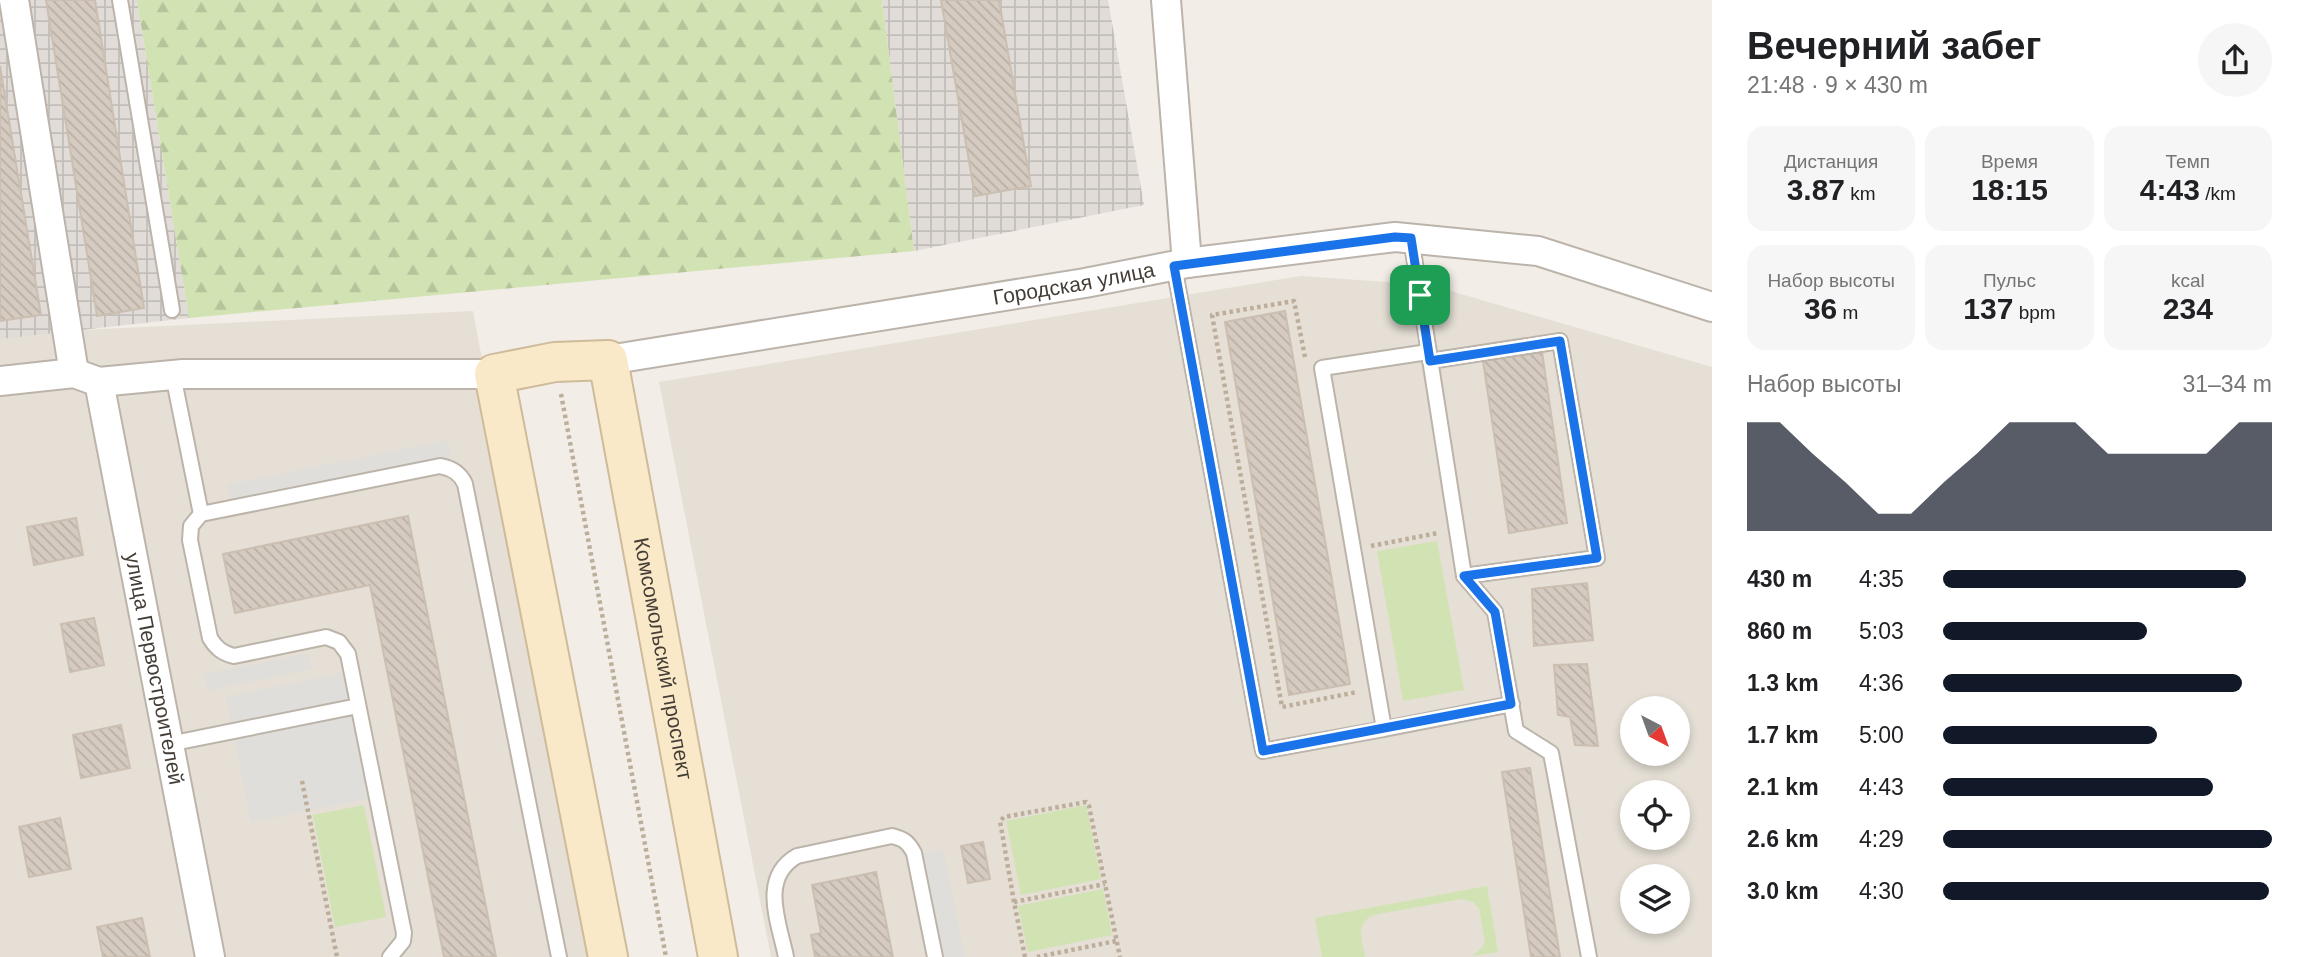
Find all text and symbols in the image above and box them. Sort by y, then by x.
button: share [2198,23,2272,97]
text: Вечерний забег [1747,25,2041,67]
text: 21:48 · 9 × 430 m [1747,72,1928,98]
text: Дистанция [1784,151,1878,172]
text: Время [1981,151,2038,172]
text: Темп [2166,151,2210,172]
text: 3.87 [1787,173,1845,206]
text: 18:15 [1971,173,2048,206]
text: 4:43 [2140,173,2200,206]
text: km [1845,183,1876,204]
text: /km [2200,183,2236,204]
street label: Городская улица [991,258,1157,309]
pin [1390,265,1450,325]
text: Набор высоты [1767,270,1895,291]
text: Пульс [1983,270,2036,291]
text: kcal [2171,270,2205,291]
icon: arrive [1401,276,1439,314]
text: 36 [1804,292,1837,325]
text: 137 [1963,292,2013,325]
text: 234 [2163,292,2213,325]
text: m [1837,302,1858,323]
text: bpm [2013,302,2056,323]
text: Набор высоты [1747,371,1901,397]
text: 31–34 m [2182,371,2272,397]
street label: Комсомольский проспект [630,536,697,782]
street label: улица Первостроителей [121,551,188,787]
text: 430 m [1747,566,1812,592]
text: 4:35 [1859,566,1904,592]
text: 860 m [1747,618,1812,644]
text: 5:03 [1859,618,1904,644]
text: 1.3 km [1747,670,1819,696]
text: 4:36 [1859,670,1904,696]
north arrow [1620,696,1690,766]
map controls [1620,696,1690,934]
text: 1.7 km [1747,722,1819,748]
text: 5:00 [1859,722,1904,748]
text: 2.1 km [1747,774,1819,800]
text: 4:43 [1859,774,1904,800]
button: locate [1620,780,1690,850]
text: 2.6 km [1747,826,1819,852]
text: 4:29 [1859,826,1904,852]
button: layers [1620,864,1690,934]
text: 3.0 km [1747,878,1819,904]
text: 4:30 [1859,878,1904,904]

